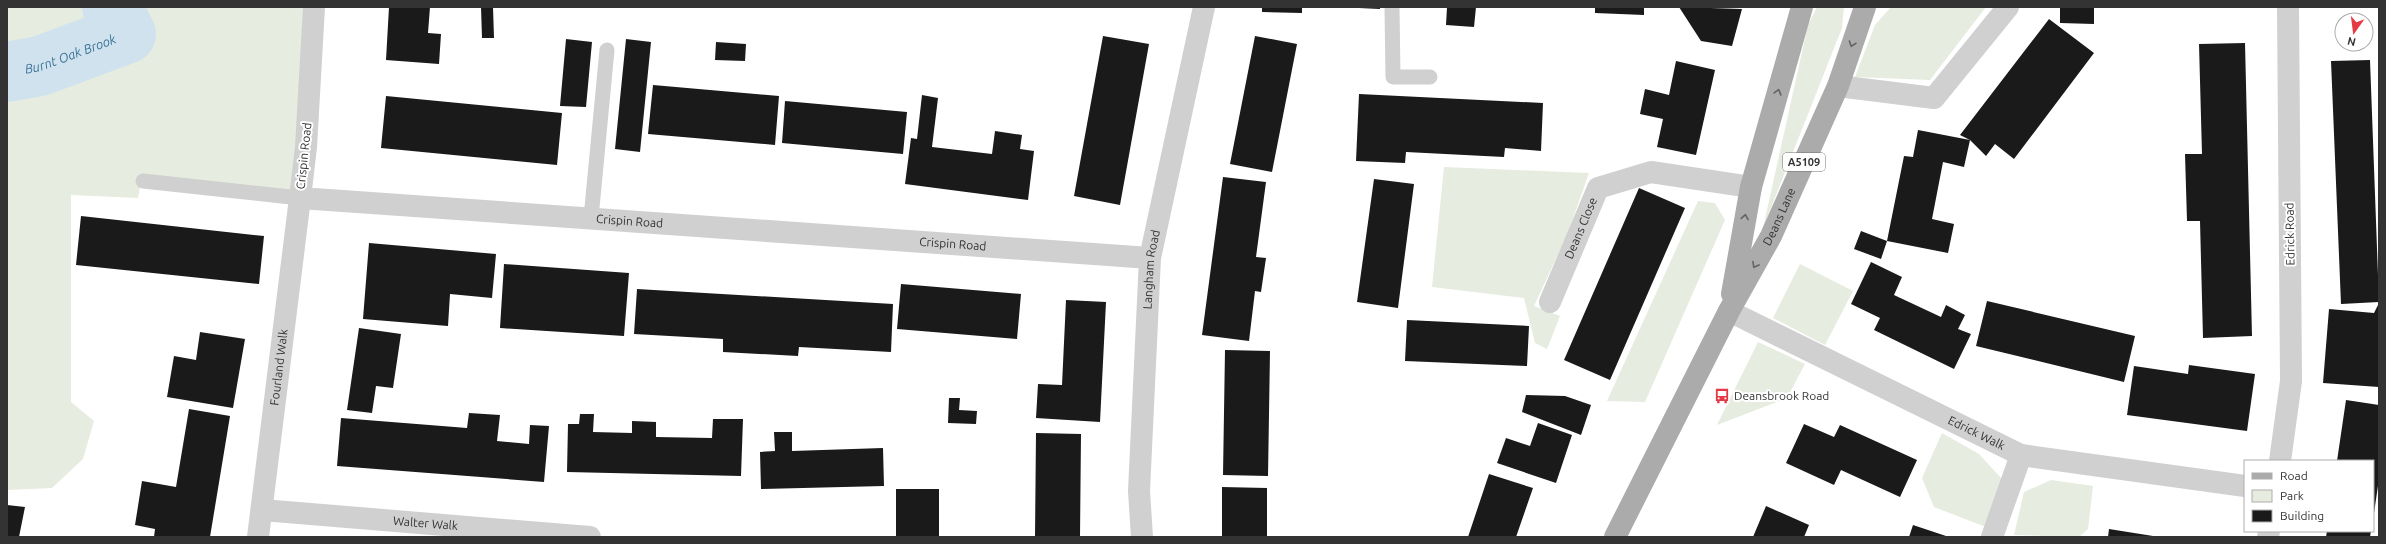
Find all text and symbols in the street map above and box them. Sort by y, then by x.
north arrow [2334,12,2374,52]
water label: Burnt Oak Brook [24,31,118,76]
text: N [2346,35,2357,49]
one-way arrow [1849,40,1857,47]
one-way arrow [1773,88,1782,95]
street label: Crispin Road [294,122,313,190]
road number: A5109 [1783,153,1825,171]
street label: Deans Lane [1760,186,1798,248]
street label: Deans Close [1562,195,1599,261]
street label: Edrick Road [2282,202,2297,266]
street label: Crispin Road [596,212,664,230]
one-way arrow [1741,214,1749,220]
street label: Langham Road [1141,229,1162,310]
street label: Crispin Road [919,235,987,252]
one-way arrow [1752,261,1759,268]
street label: Fourland Walk [267,328,290,406]
bus stop icon: Deansbrook Road [1713,387,1731,405]
place label: Deansbrook Road [1734,389,1829,402]
street label: Edrick Walk [1946,413,2007,452]
legend [2244,460,2374,532]
text: Road [2280,469,2308,482]
text: Park [2280,489,2304,502]
text: Building [2280,509,2324,522]
street label: Walter Walk [393,514,458,532]

